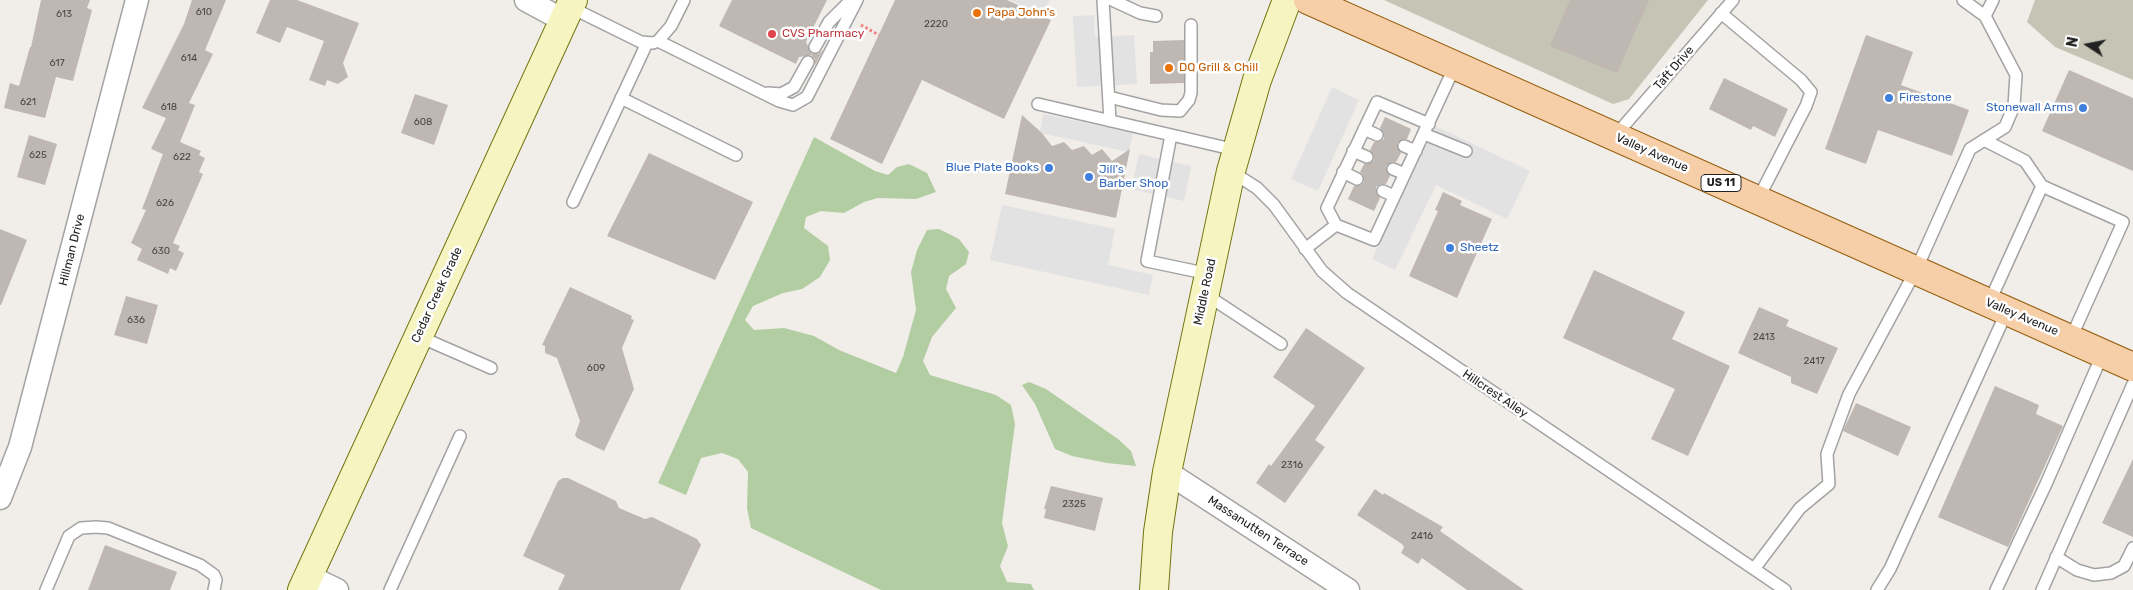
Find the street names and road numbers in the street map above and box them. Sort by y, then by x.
street label: Taft Drive [1651,43,1697,93]
street label: Valley Avenue [1614,131,1690,175]
road number: US 11 [1701,174,1741,192]
street label: Hillman Drive [56,213,88,287]
street label: Cedar Creek Grade [408,245,466,345]
street label: Middle Road [1191,257,1219,327]
street label: Valley Avenue [1983,295,2061,339]
street label: Hillcrest Alley [1460,367,1530,421]
street label: Massanutten Terrace [1205,493,1311,569]

